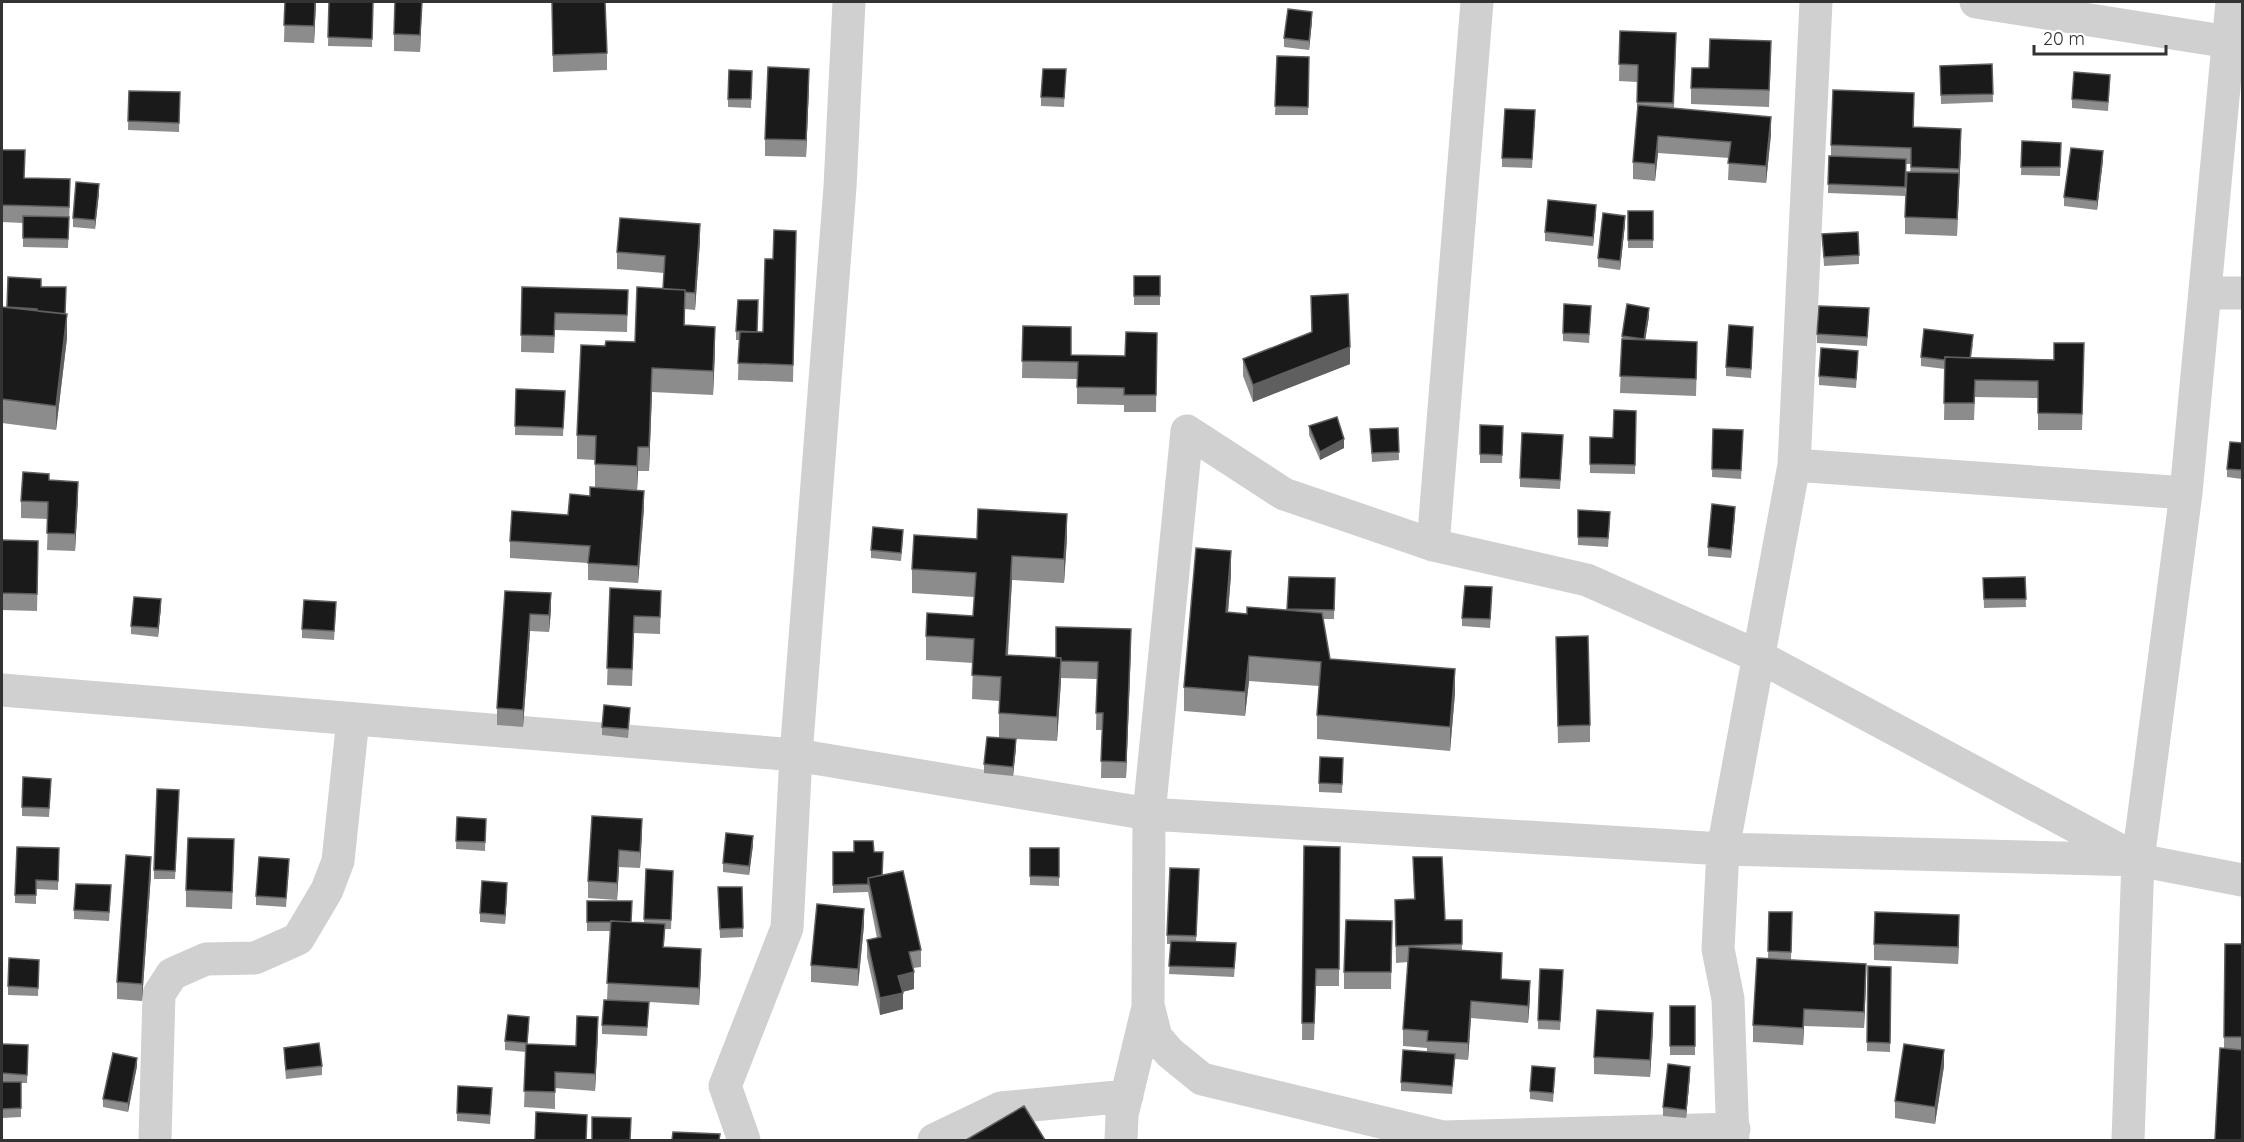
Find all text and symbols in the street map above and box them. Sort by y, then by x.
scale bar [2034,18,2166,56]
text: 20 m [2043,27,2085,50]

